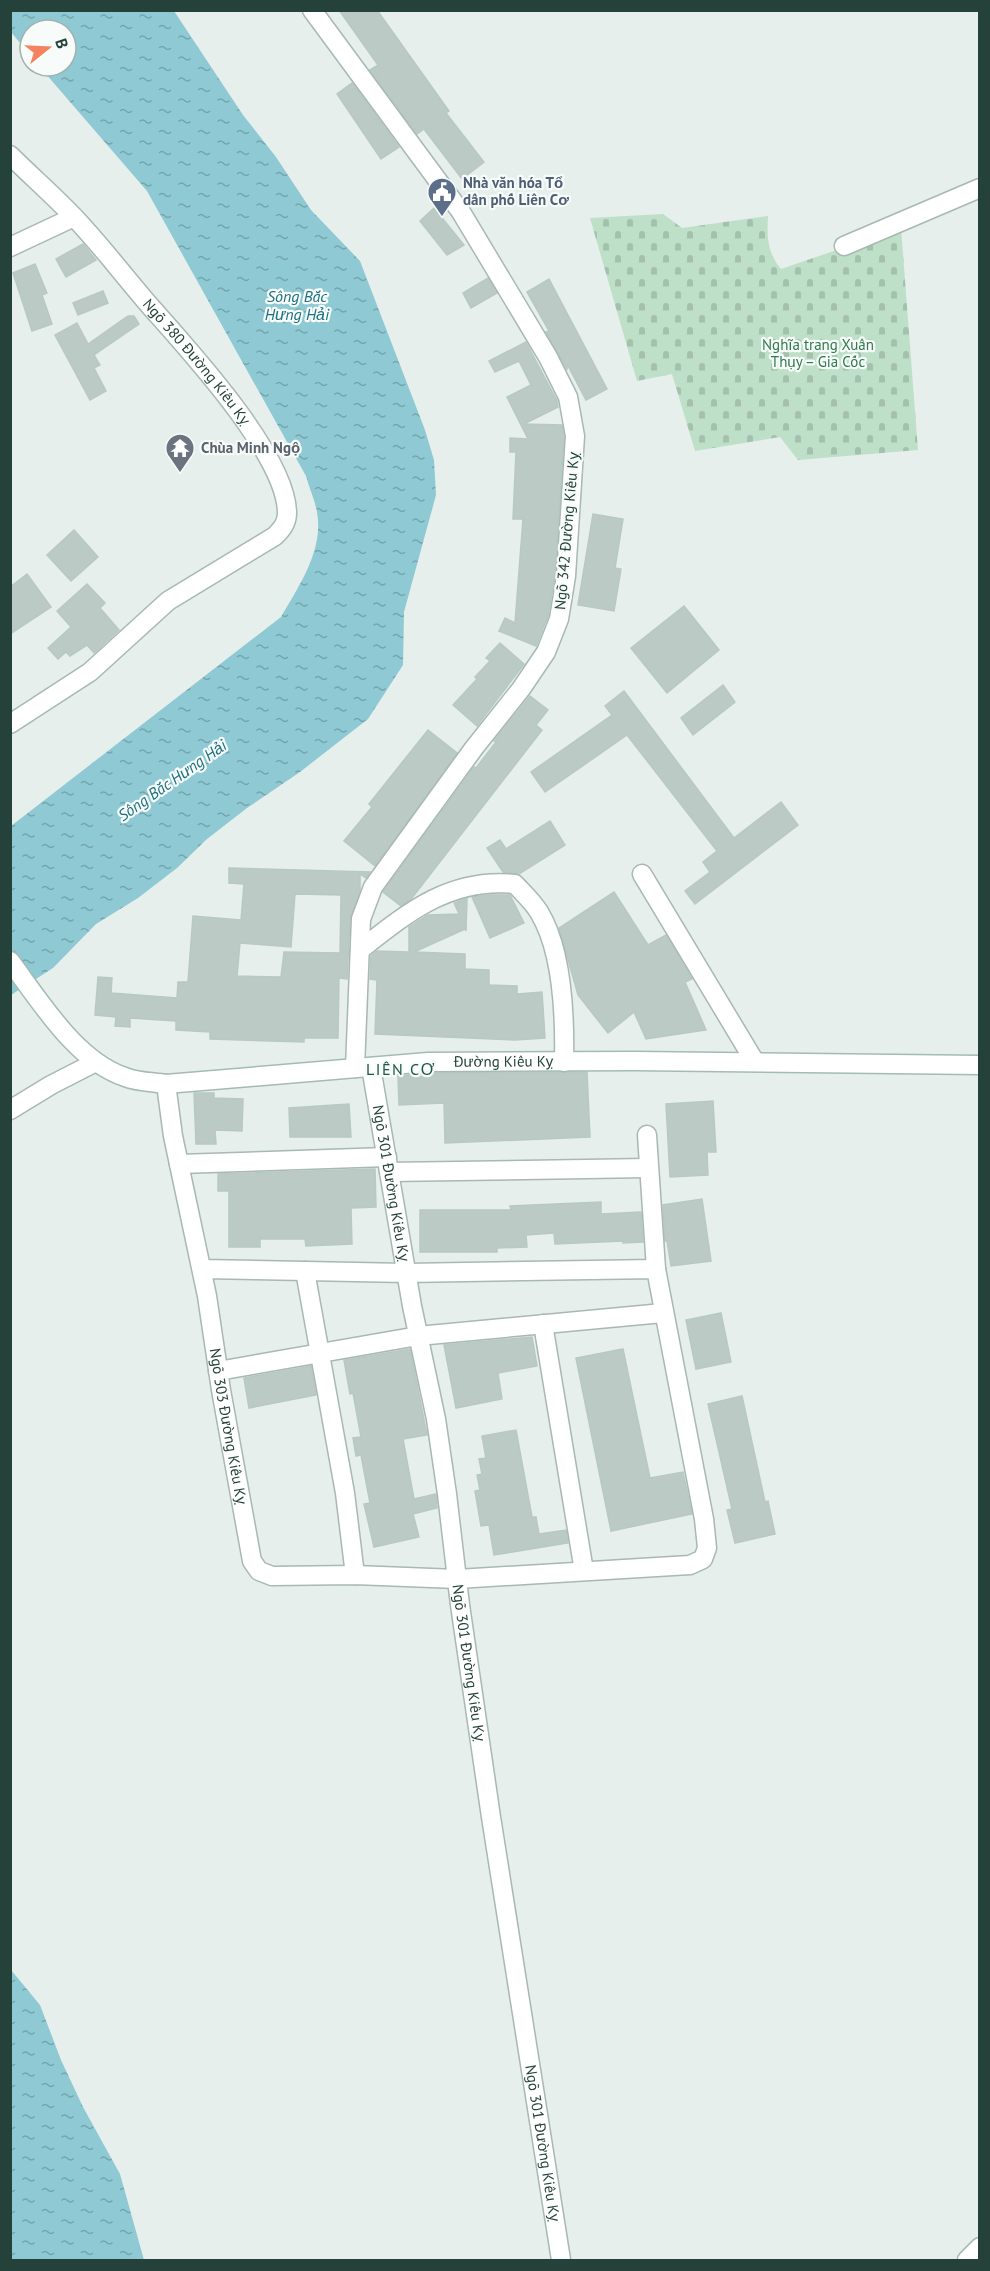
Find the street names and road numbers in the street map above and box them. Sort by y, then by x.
street label: Ngõ 380 Đường Kiêu Kỵ [139,295,255,429]
street label: Ngõ 342 Đường Kiêu Kỵ [550,451,583,611]
street label: Đường Kiêu Kỵ [453,1051,554,1071]
street label: Ngõ 301 Đường Kiêu Kỵ [369,1104,414,1263]
street label: Ngõ 303 Đường Kiêu Kỵ [206,1347,252,1506]
street label: Ngõ 301 Đường Kiêu Kỵ [449,1583,490,1743]
street label: Ngõ 301 Đường Kiêu Kỵ [521,2063,565,2223]

